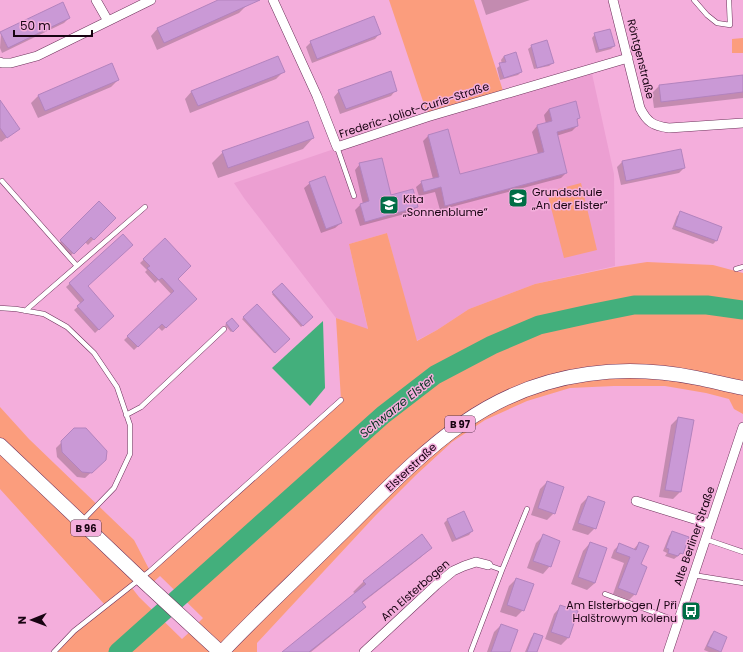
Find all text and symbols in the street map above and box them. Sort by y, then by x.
scale bar [14,12,92,38]
text: 50 m [20,17,51,34]
street label: Röntgenstraße [623,17,659,101]
street label: Frederic-Joliot-Curie-Straße [337,78,491,142]
place label: Grundschule „An der Elster“ [531,184,608,213]
school or university icon: Grundschule „An der Elster“ [507,187,529,209]
place label: Kita „Sonnenblume“ [402,191,488,220]
school or university icon: Kita „Sonnenblume“ [378,194,400,216]
water label: Schwarze Elster [356,370,439,442]
road number: B 97 [445,416,475,432]
street label: Elsterstraße [382,439,440,495]
street label: Alte Berliner Straße [669,484,719,588]
road number: B 96 [71,520,101,536]
street label: Am Elsterbogen [377,556,453,624]
place label: Am Elsterbogen / Při Halštrowym kolenu [566,597,677,626]
north arrow [12,600,52,640]
bus stop icon: Am Elsterbogen / Při Halštrowym kolenu [680,600,702,622]
text: N [14,616,30,624]

